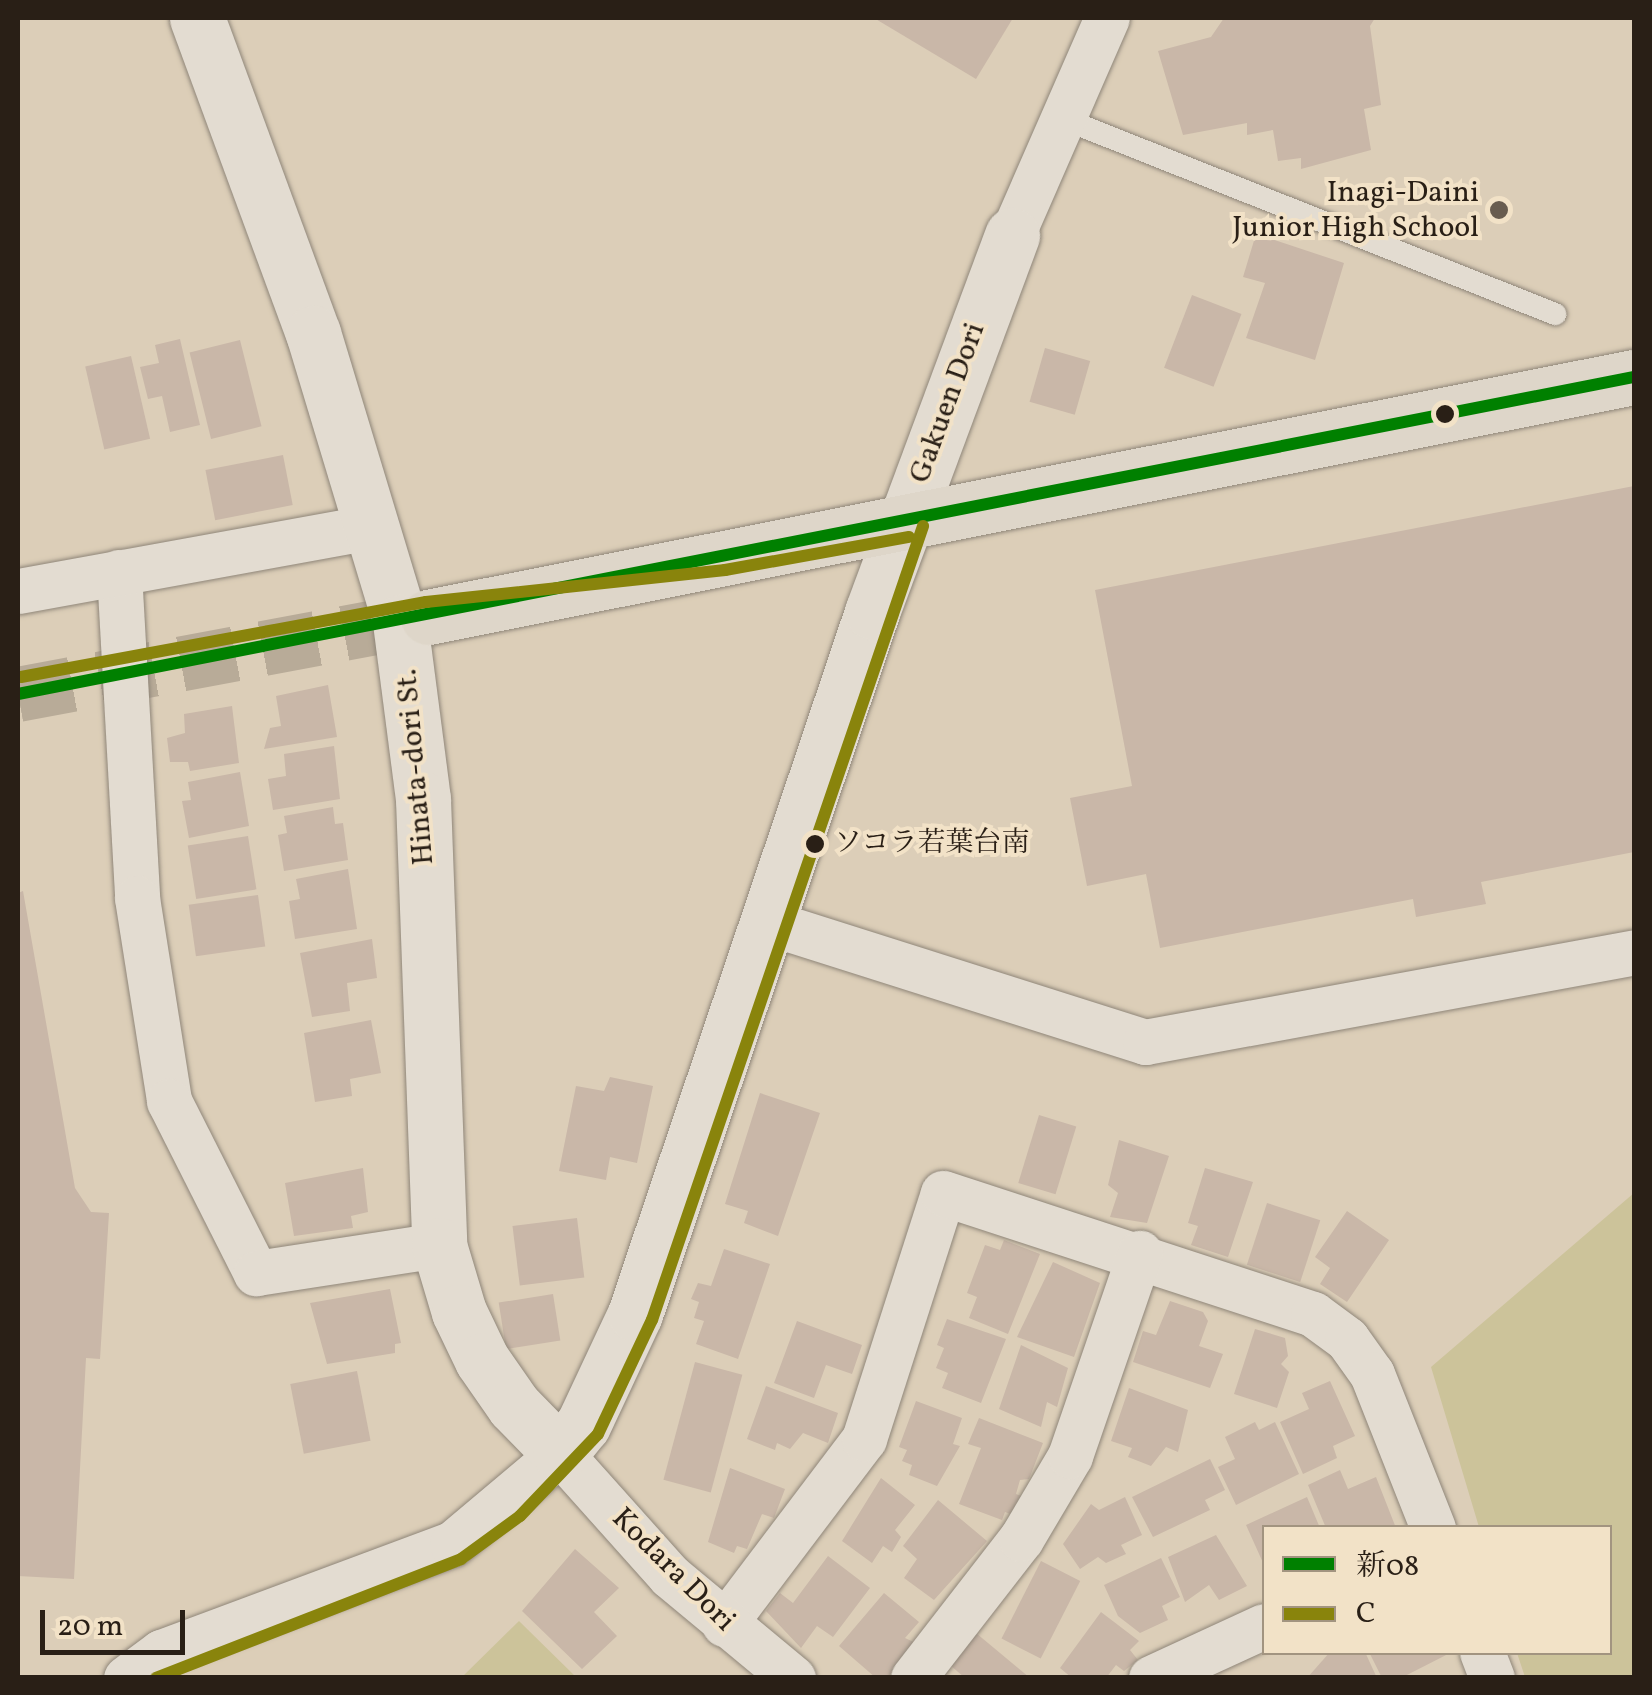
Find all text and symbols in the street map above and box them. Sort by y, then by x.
place label: Inagi-Daini Junior High School [1232,175,1479,246]
marker: Inagi-Daini Junior High School [1488,199,1510,221]
street label: Gakuen Dori [902,318,994,488]
unlabelled marker [1435,404,1455,424]
street label: Hinata-dori St. [389,667,443,867]
place label: ソコラ若葉台南 [834,827,1030,861]
marker: ソコラ若葉台南 [805,834,825,854]
street label: Kodara Dori [604,1501,742,1639]
legend [1262,1525,1612,1655]
text: 新08 [1356,1546,1419,1588]
scale bar [45,1590,190,1652]
text: C [1356,1593,1376,1635]
text: 20 m [57,1606,123,1648]

